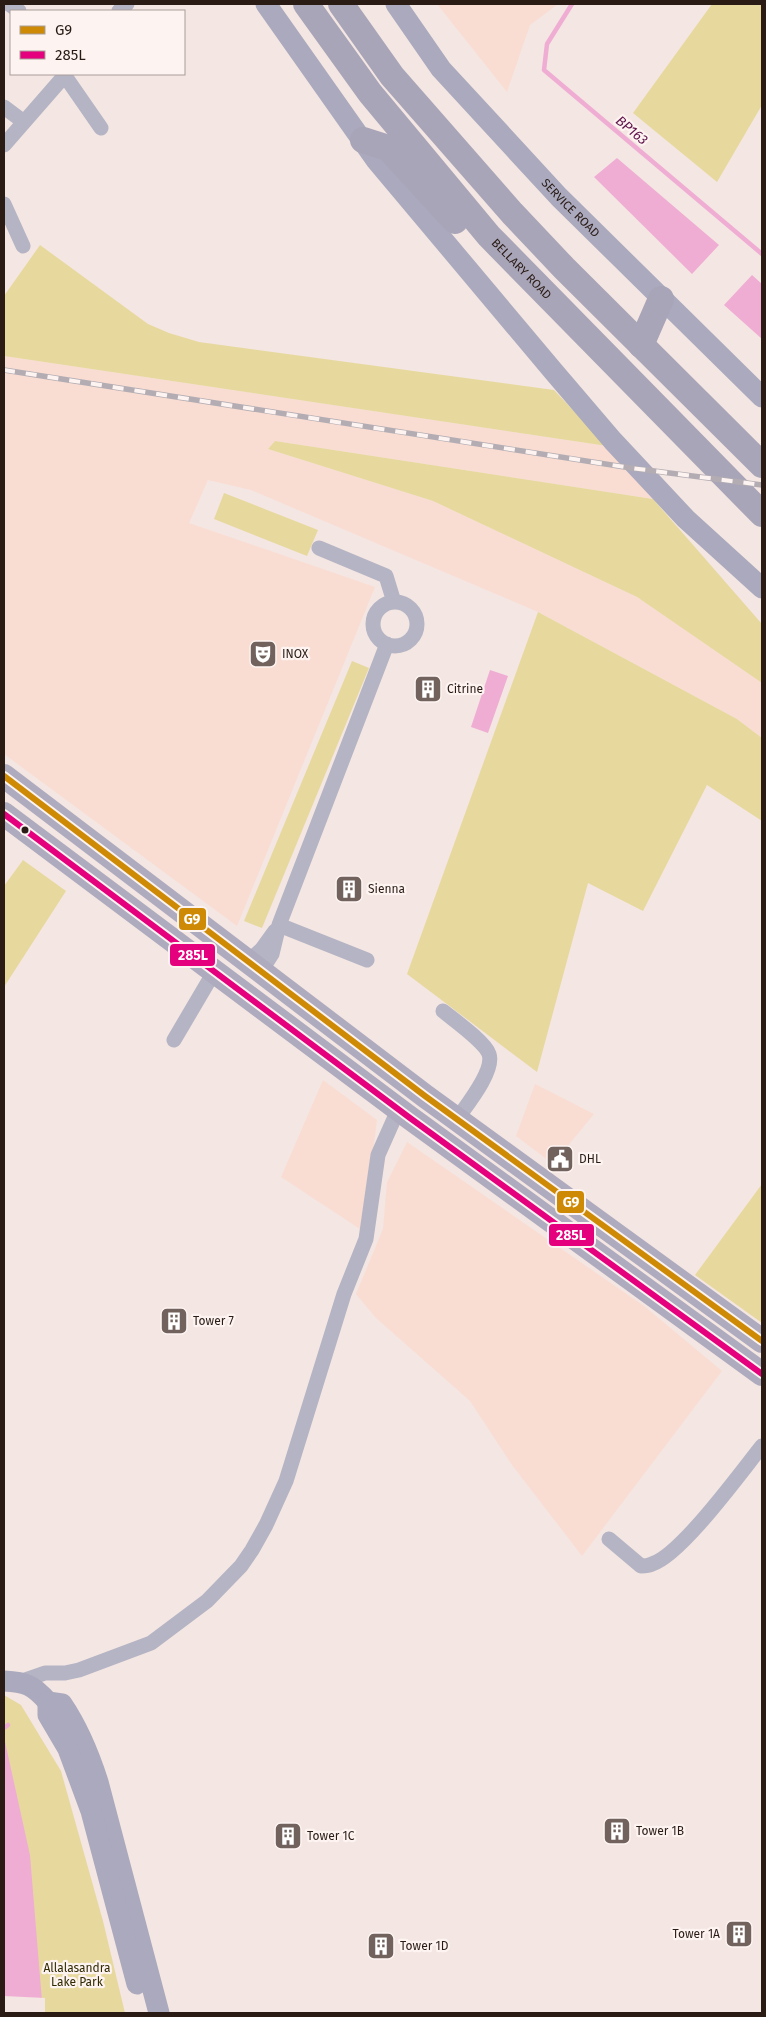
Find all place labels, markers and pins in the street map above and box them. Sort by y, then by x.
theatre icon: INOX [248,639,278,669]
place label: INOX [282,647,309,661]
building icon: Citrine [413,674,443,704]
place label: Citrine [447,682,483,696]
unlabelled marker [20,825,30,835]
building icon: Sienna [334,874,364,904]
place label: Sienna [368,882,405,896]
public building icon: DHL [545,1144,575,1174]
place label: DHL [579,1152,601,1166]
building icon: Tower 7 [159,1306,189,1336]
place label: Tower 7 [193,1314,234,1328]
building icon: Tower 1B [602,1816,632,1846]
building icon: Tower 1C [273,1821,303,1851]
place label: Tower 1B [636,1824,684,1838]
place label: Tower 1C [307,1829,355,1843]
building icon: Tower 1A [724,1919,754,1949]
place label: Tower 1A [672,1927,720,1941]
building icon: Tower 1D [366,1931,396,1961]
place label: Tower 1D [400,1939,449,1953]

